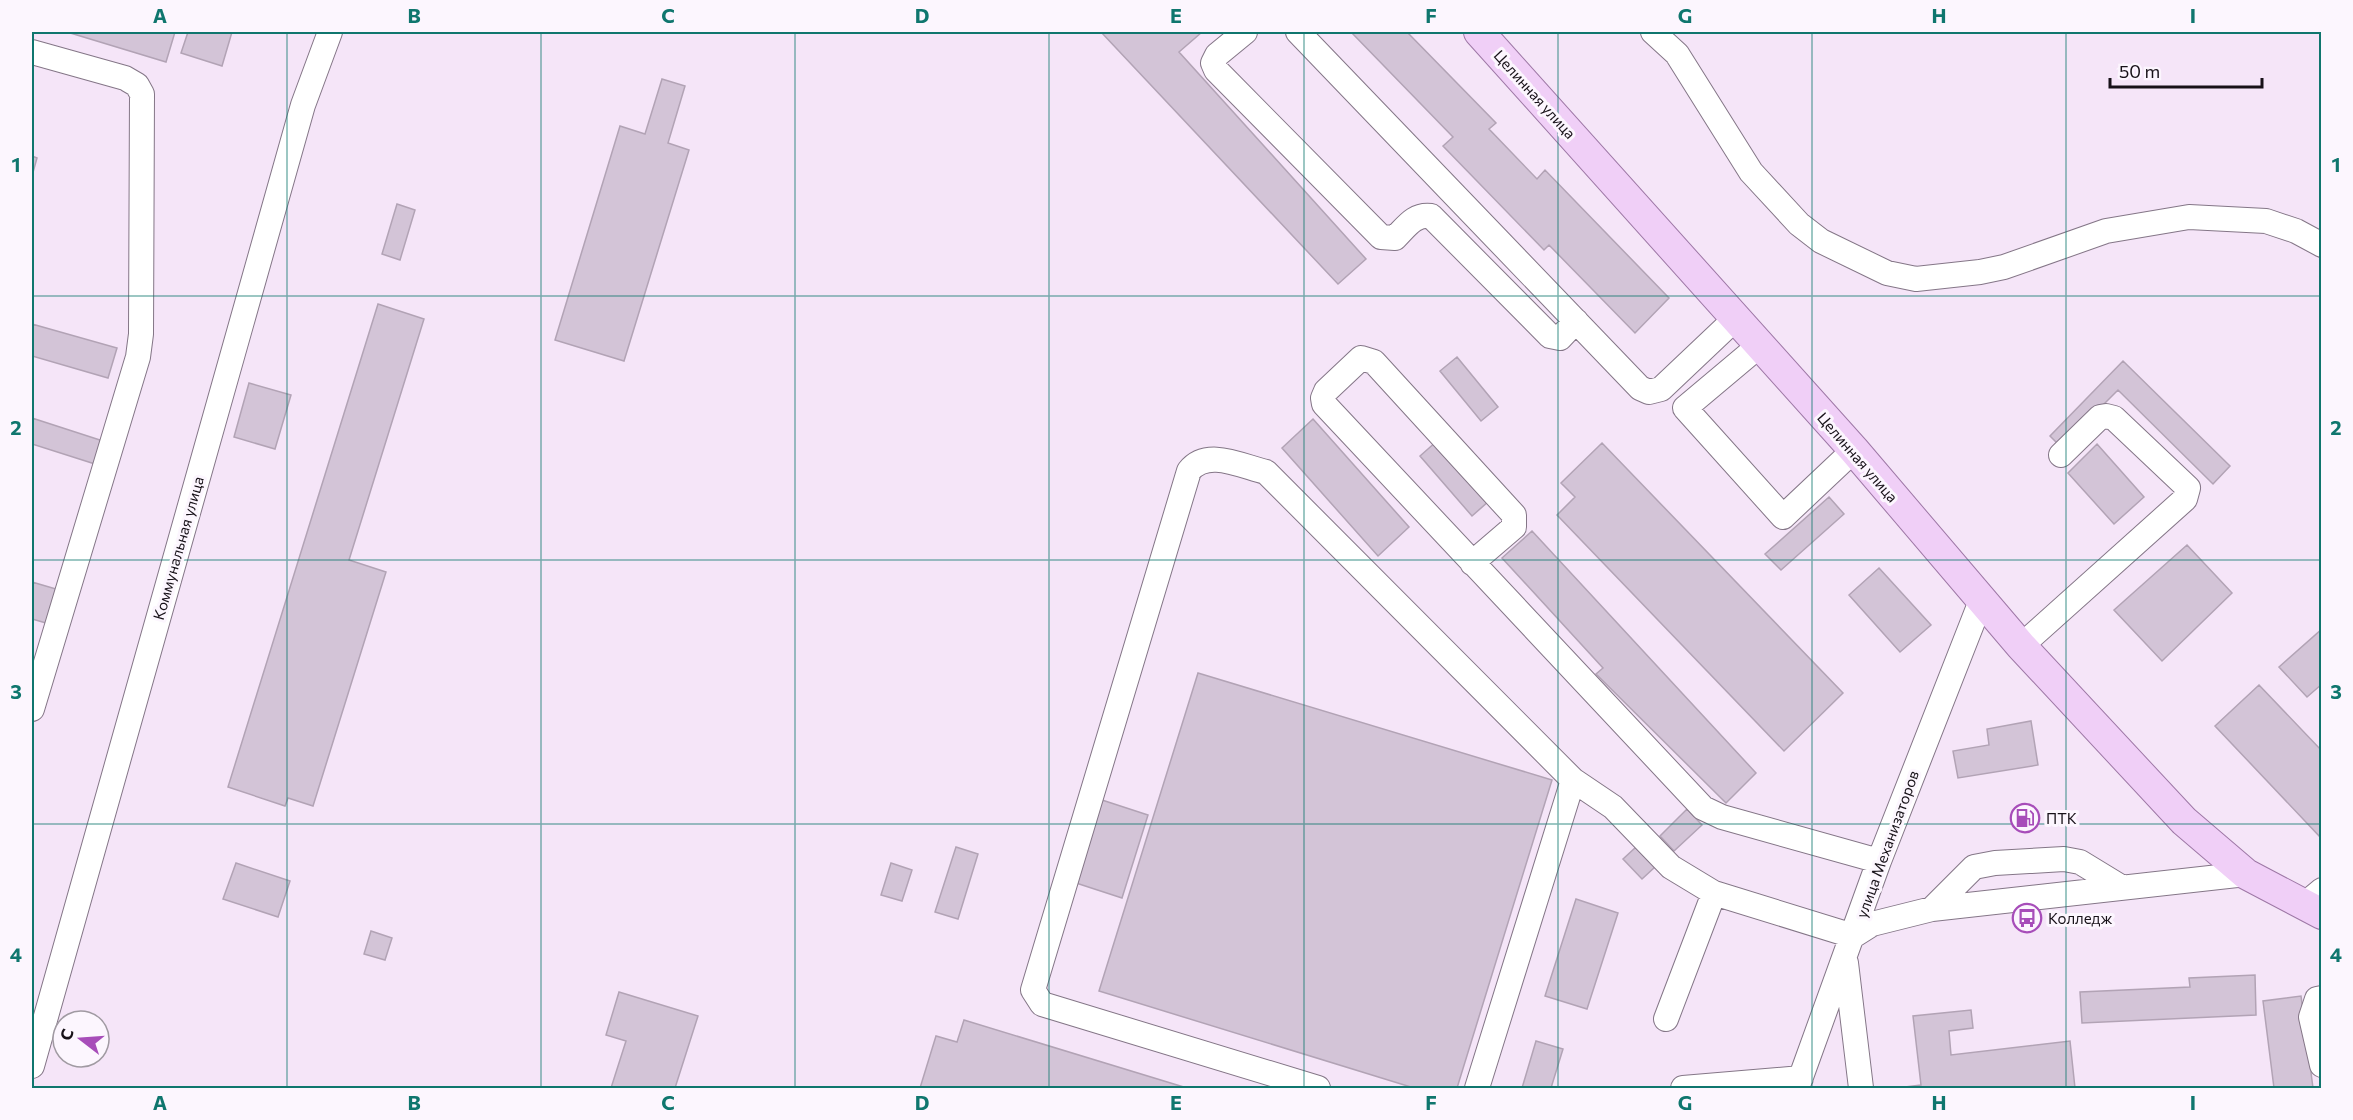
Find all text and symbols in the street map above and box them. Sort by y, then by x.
text: A [153,3,167,27]
text: B [407,3,421,27]
text: C [661,3,675,27]
text: D [915,3,929,27]
text: E [1170,3,1182,27]
text: F [1425,3,1437,27]
text: G [1678,3,1692,27]
text: H [1932,3,1947,27]
text: I [2190,3,2196,27]
street label: Целинная улица [1490,46,1580,142]
scale bar [2110,51,2262,89]
text: 50 m [2119,60,2160,82]
text: 1 [11,152,21,176]
text: 1 [2331,152,2341,176]
street label: Целинная улица [1814,408,1902,506]
text: 2 [10,415,22,439]
text: 2 [2330,415,2342,439]
street label: Коммунальная улица [149,474,207,622]
text: 3 [10,679,22,703]
text: 3 [2330,679,2342,703]
street label: улица Механизаторов [1852,768,1922,920]
fuel station icon: ПТК [2009,802,2041,834]
place label: ПТК [2046,809,2077,827]
bus stop icon: Колледж [2011,902,2043,934]
place label: Колледж [2048,909,2112,927]
text: 4 [10,942,22,966]
text: 4 [2330,942,2342,966]
north arrow [51,1009,111,1069]
text: С [55,1026,77,1042]
text: A [153,1090,167,1114]
text: B [407,1090,421,1114]
text: C [661,1090,675,1114]
text: D [915,1090,929,1114]
text: E [1170,1090,1182,1114]
text: F [1425,1090,1437,1114]
text: G [1678,1090,1692,1114]
text: H [1932,1090,1947,1114]
text: I [2190,1090,2196,1114]

